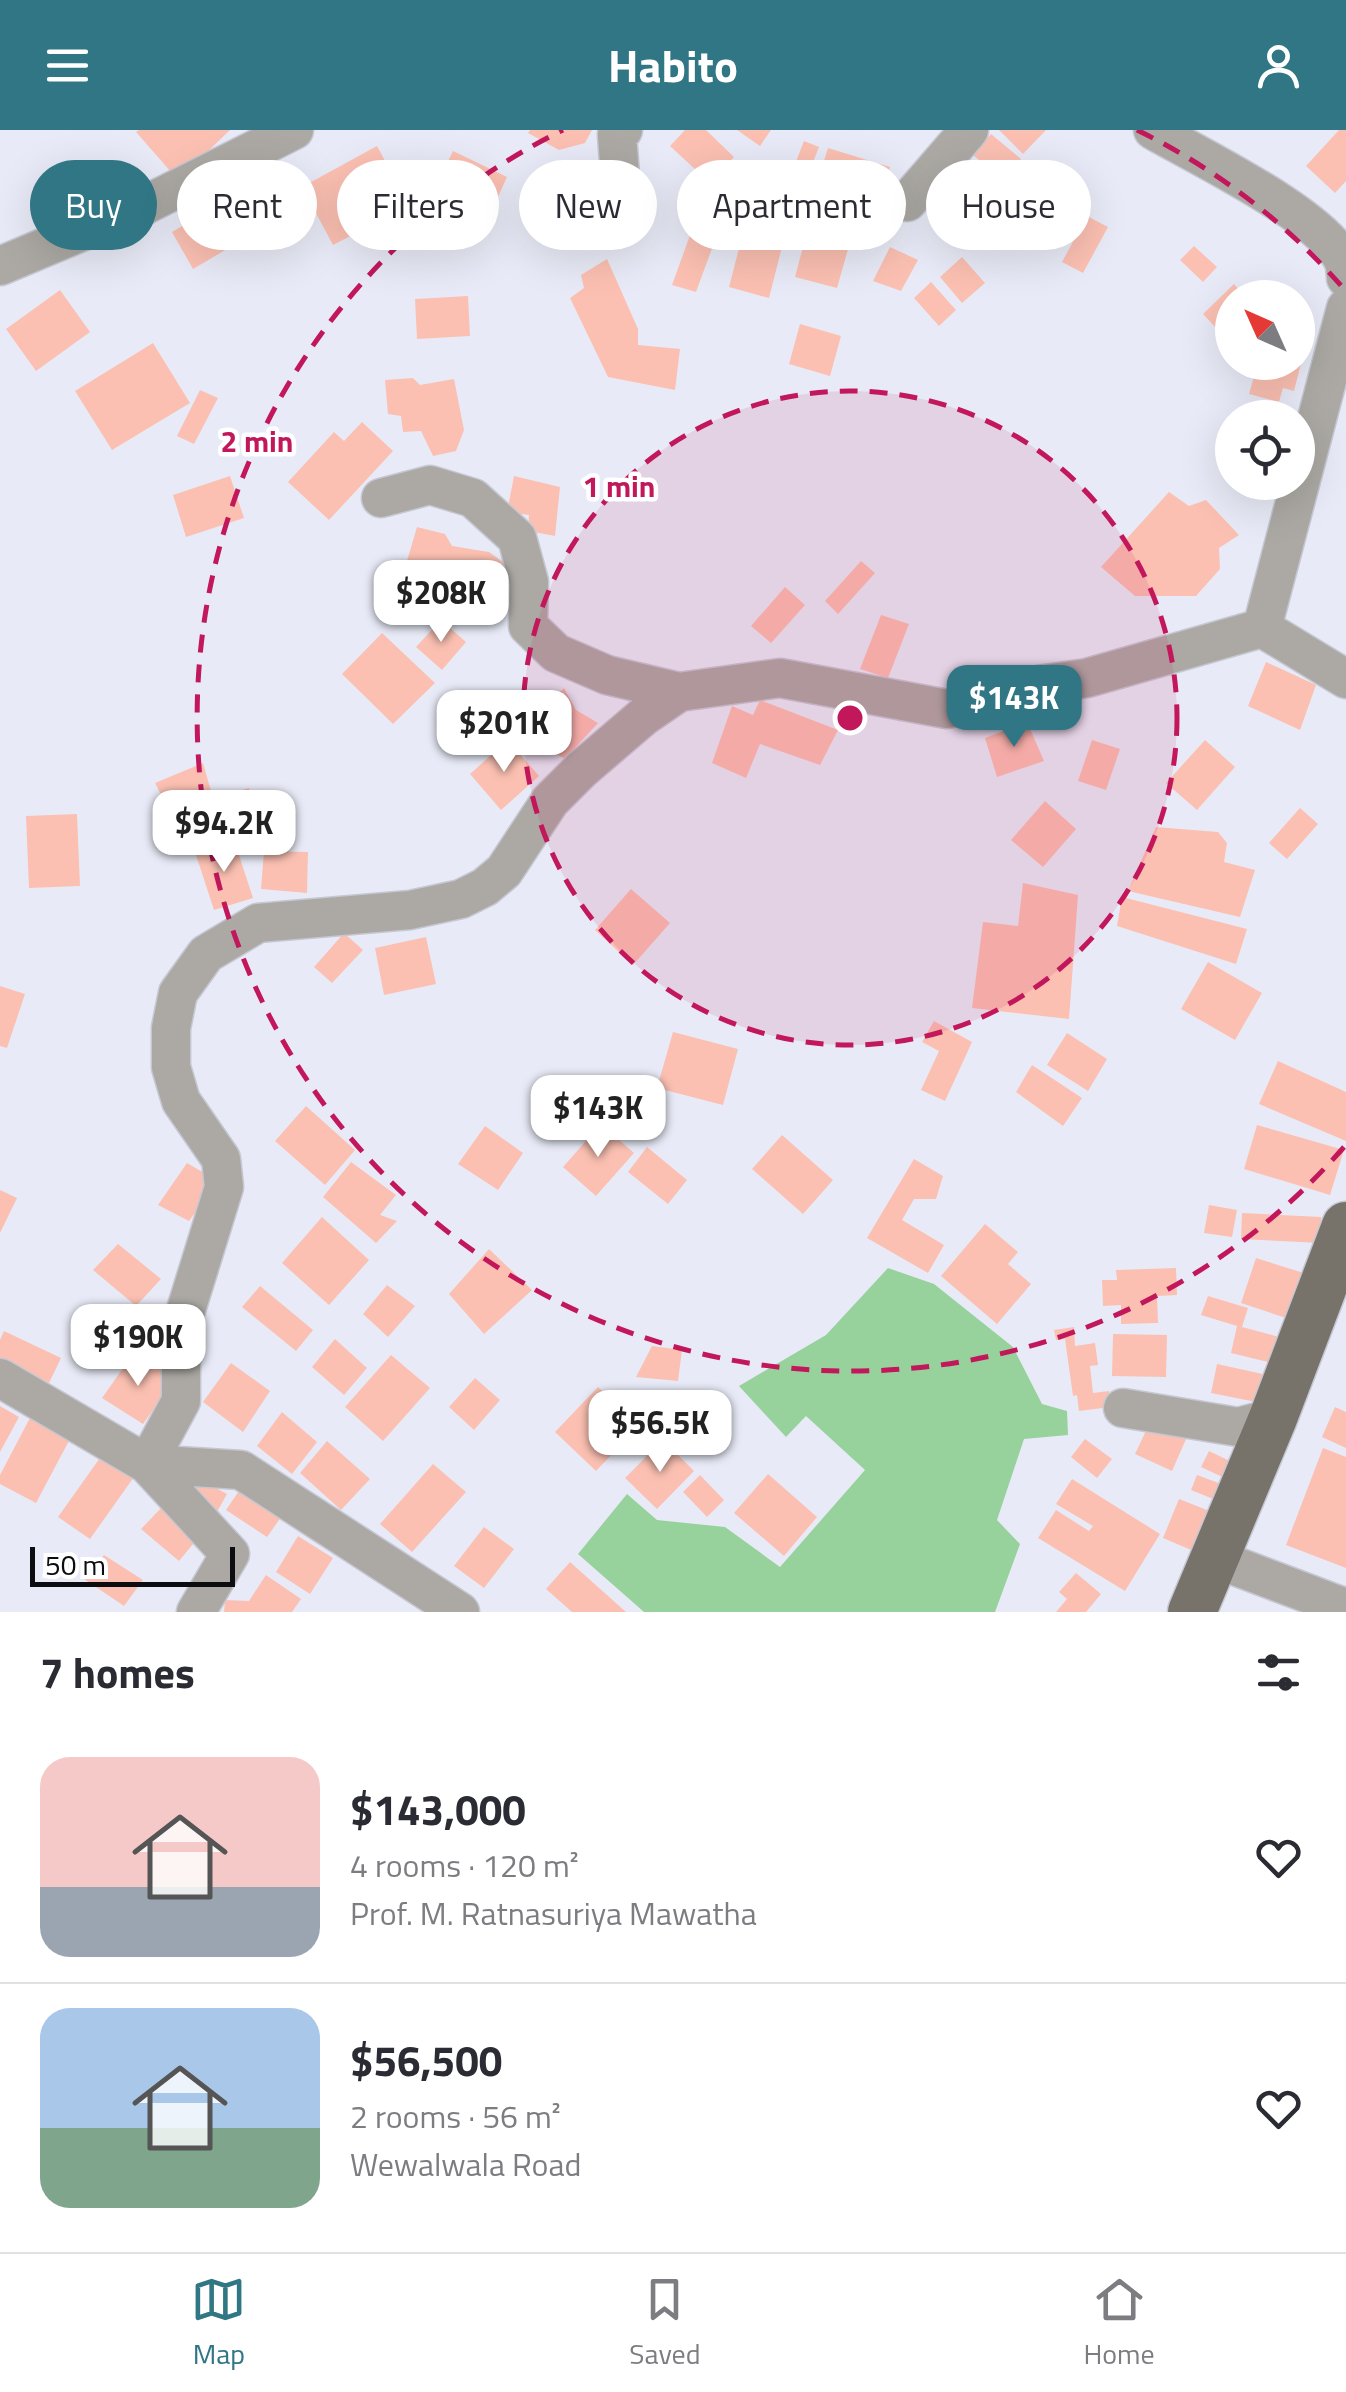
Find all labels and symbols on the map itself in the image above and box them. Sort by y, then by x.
north arrow [1215,280,1315,380]
text: 2 min [221,418,293,464]
text: 1 min [583,463,655,509]
pin: $208K [371,560,511,645]
pin: $143K [944,665,1084,750]
pin: $201K [434,690,574,775]
centre of rings [832,700,868,736]
pin: $94.2K [143,790,305,875]
pin: $143K [528,1075,668,1160]
pin: $190K [68,1304,208,1389]
pin: $56.5K [579,1390,741,1475]
scale bar [30,1542,235,1586]

